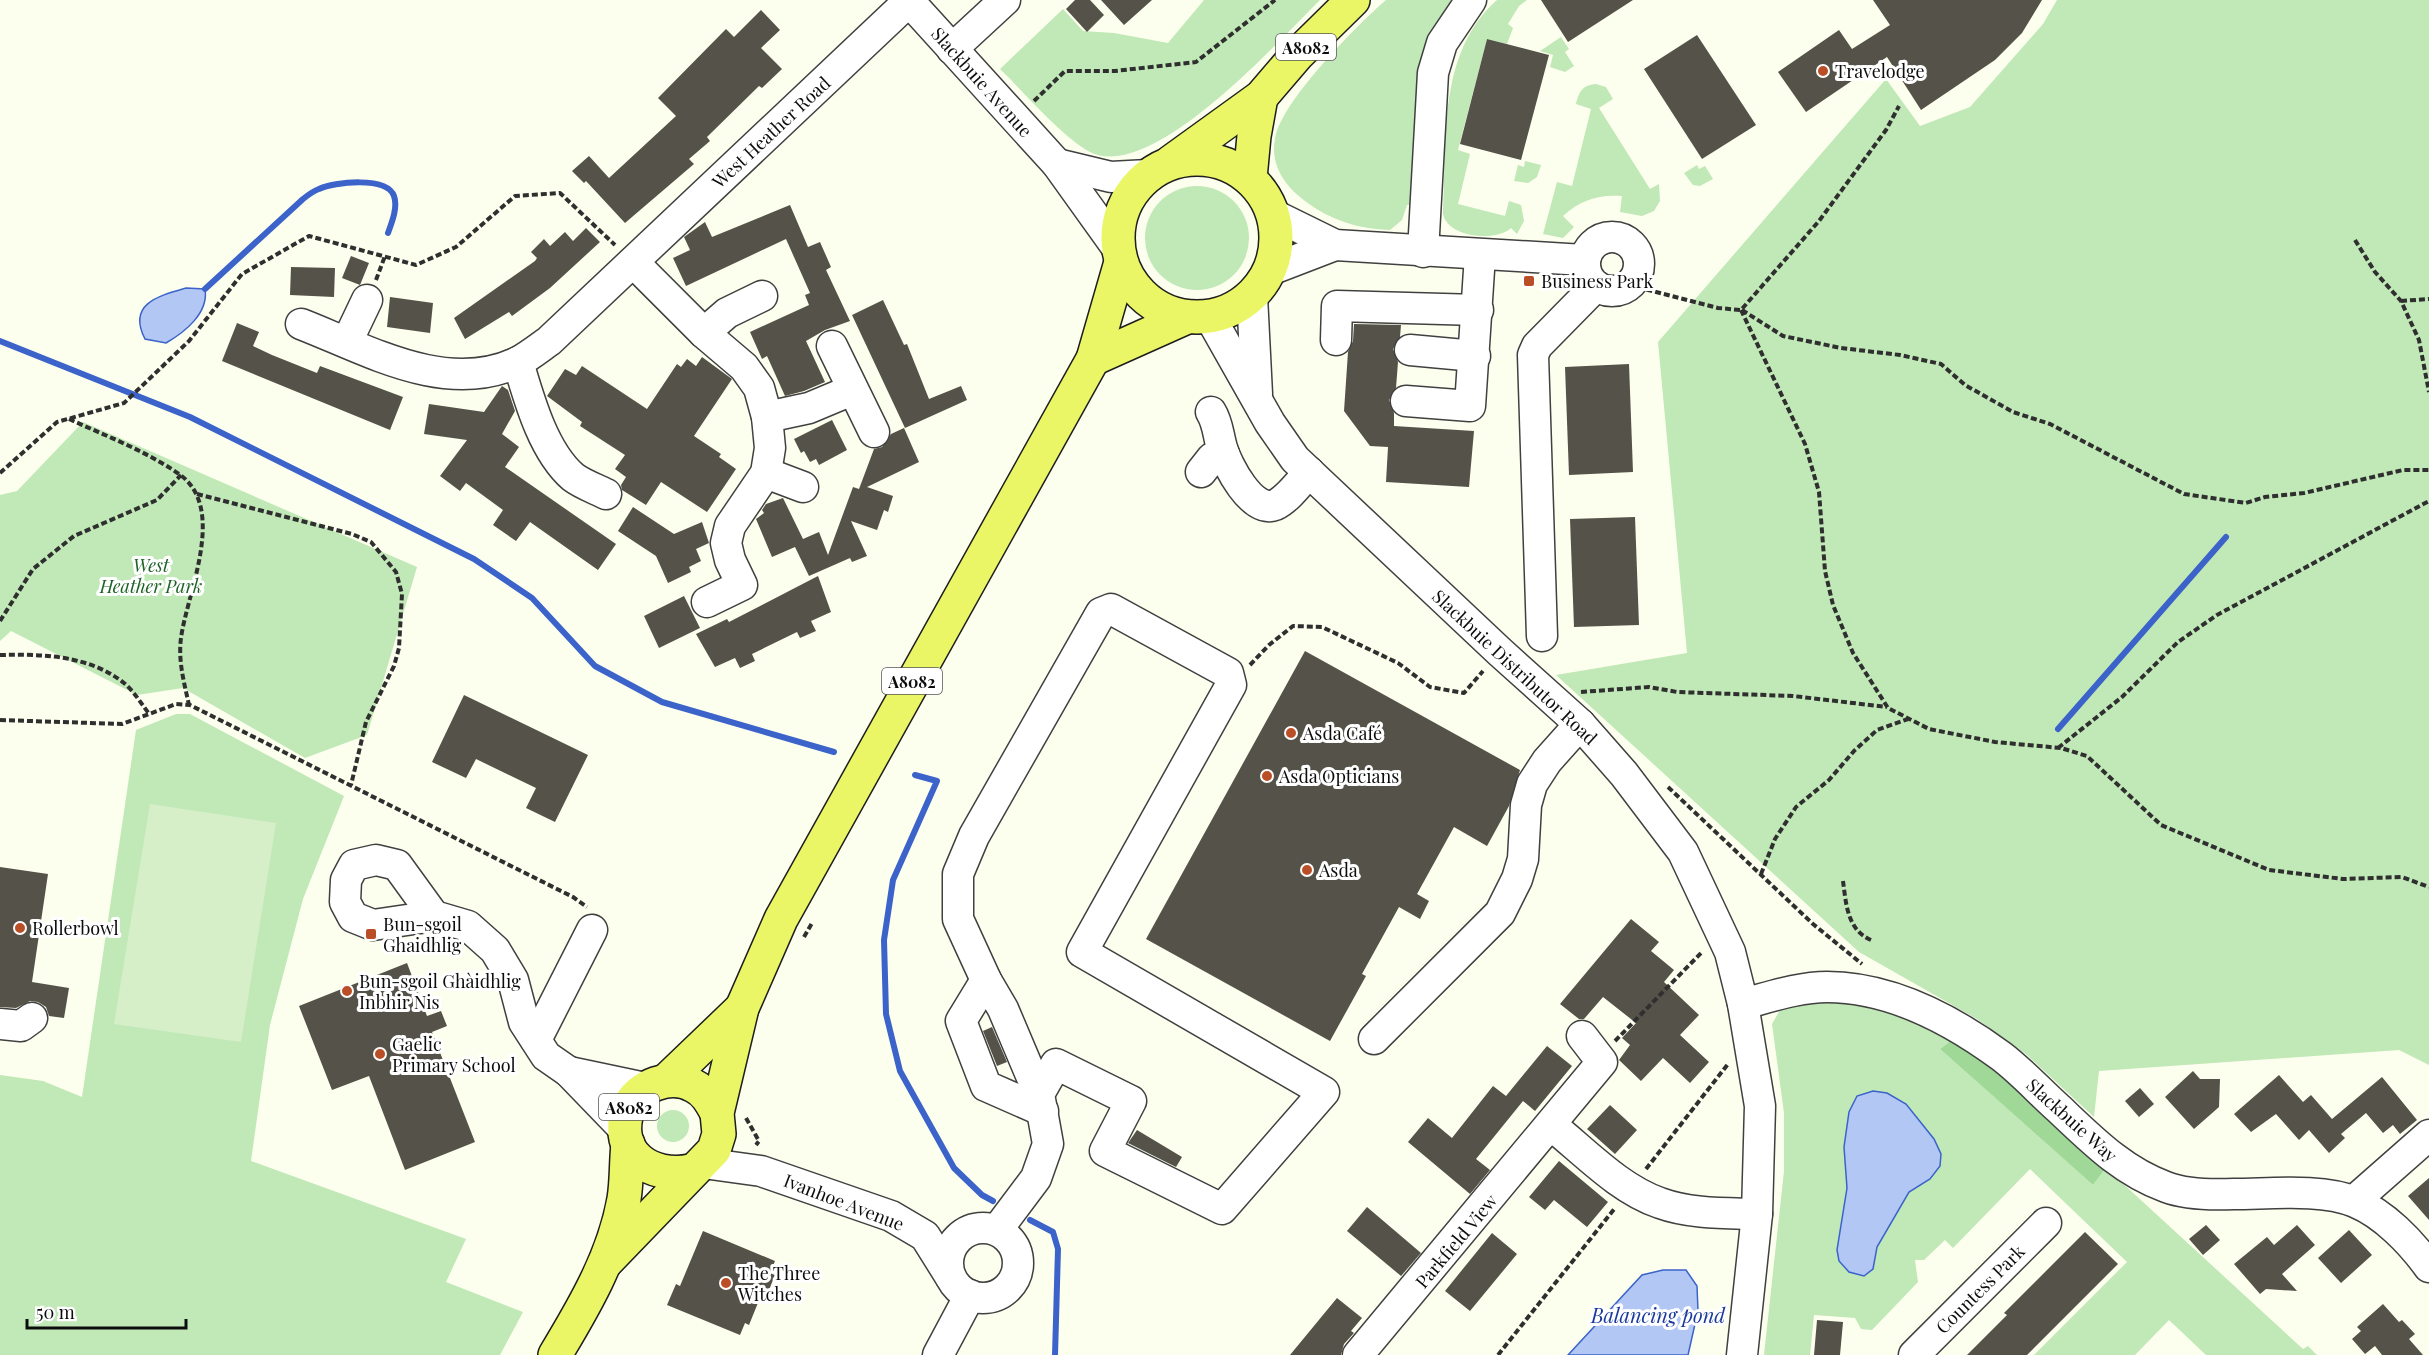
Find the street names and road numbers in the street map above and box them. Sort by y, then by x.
street label: Slackbuie Avenue [926,22,1038,142]
road number: A8082 [1276,34,1336,60]
street label: West Heather Road [706,71,836,194]
street label: Slackbuie Distributor Road [1427,584,1603,750]
road number: A8082 [882,668,942,694]
street label: Slackbuie Way [2022,1073,2122,1167]
road number: A8082 [599,1094,659,1120]
street label: Ivanhoe Avenue [780,1168,908,1236]
street label: Parkfield View [1410,1189,1502,1293]
street label: Countess Park [1930,1239,2030,1339]

